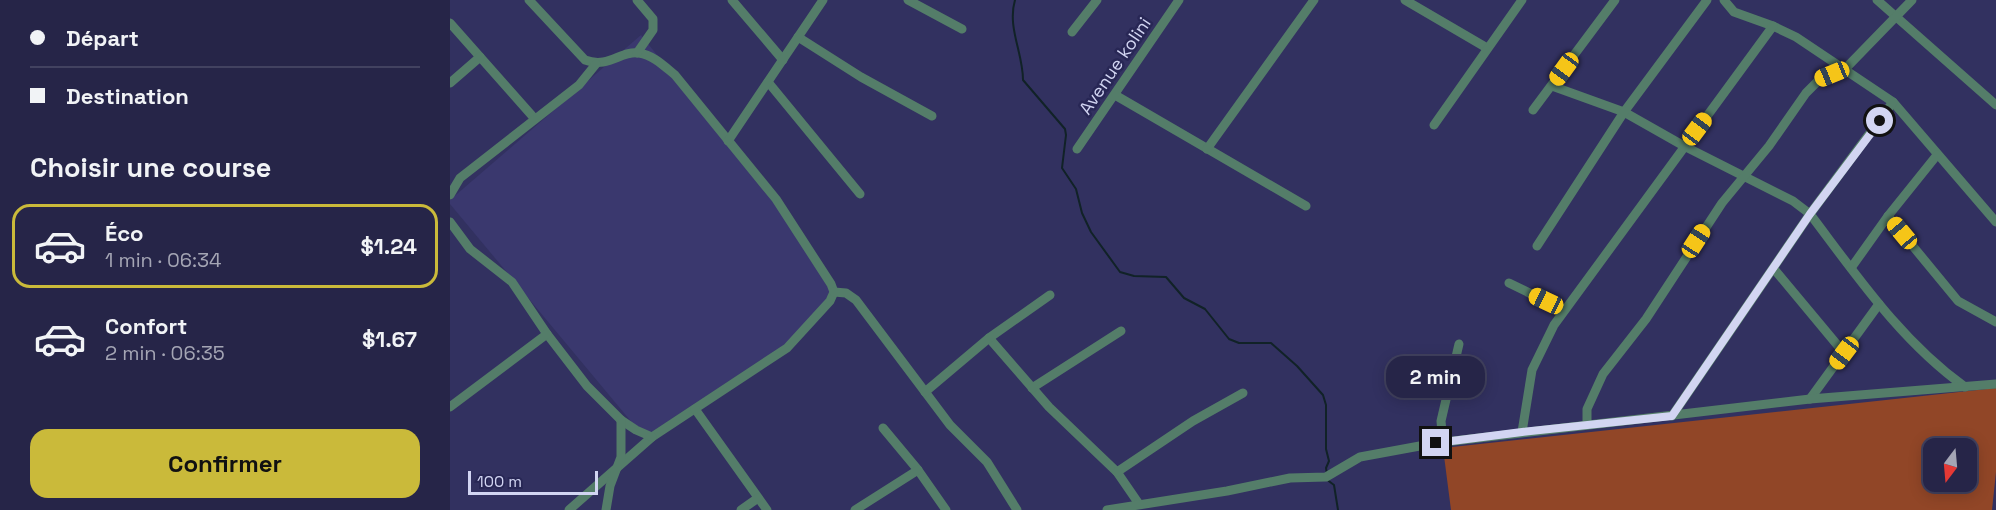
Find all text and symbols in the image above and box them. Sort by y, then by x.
street label: Avenue kolini [1074,13,1156,119]
text: Départ [66,24,139,52]
car [1546,49,1582,89]
car [1812,59,1852,89]
text: Destination [66,82,189,110]
route start [1866,107,1893,134]
car [1679,109,1715,149]
text: Choisir une course [30,150,271,185]
car [1884,213,1920,253]
icon: car [33,219,87,273]
text: Éco [105,219,144,247]
car [1679,221,1713,261]
text: $1.24 [360,232,417,260]
text: 1 min · 06:34 [105,247,222,273]
car [1526,285,1566,317]
icon: car [33,312,87,366]
text: Confort [105,312,187,340]
text: $1.67 [362,325,417,353]
car [1826,333,1862,373]
text: 2 min · 06:35 [105,340,225,366]
callout: 2 min [1386,356,1486,398]
text: 2 min [1410,364,1461,390]
button: Confirmer [30,429,420,498]
route end [1422,429,1449,456]
north arrow [1923,438,1977,492]
map controls [1923,438,1977,492]
scale bar [468,468,598,496]
text: 100 m [477,471,522,492]

